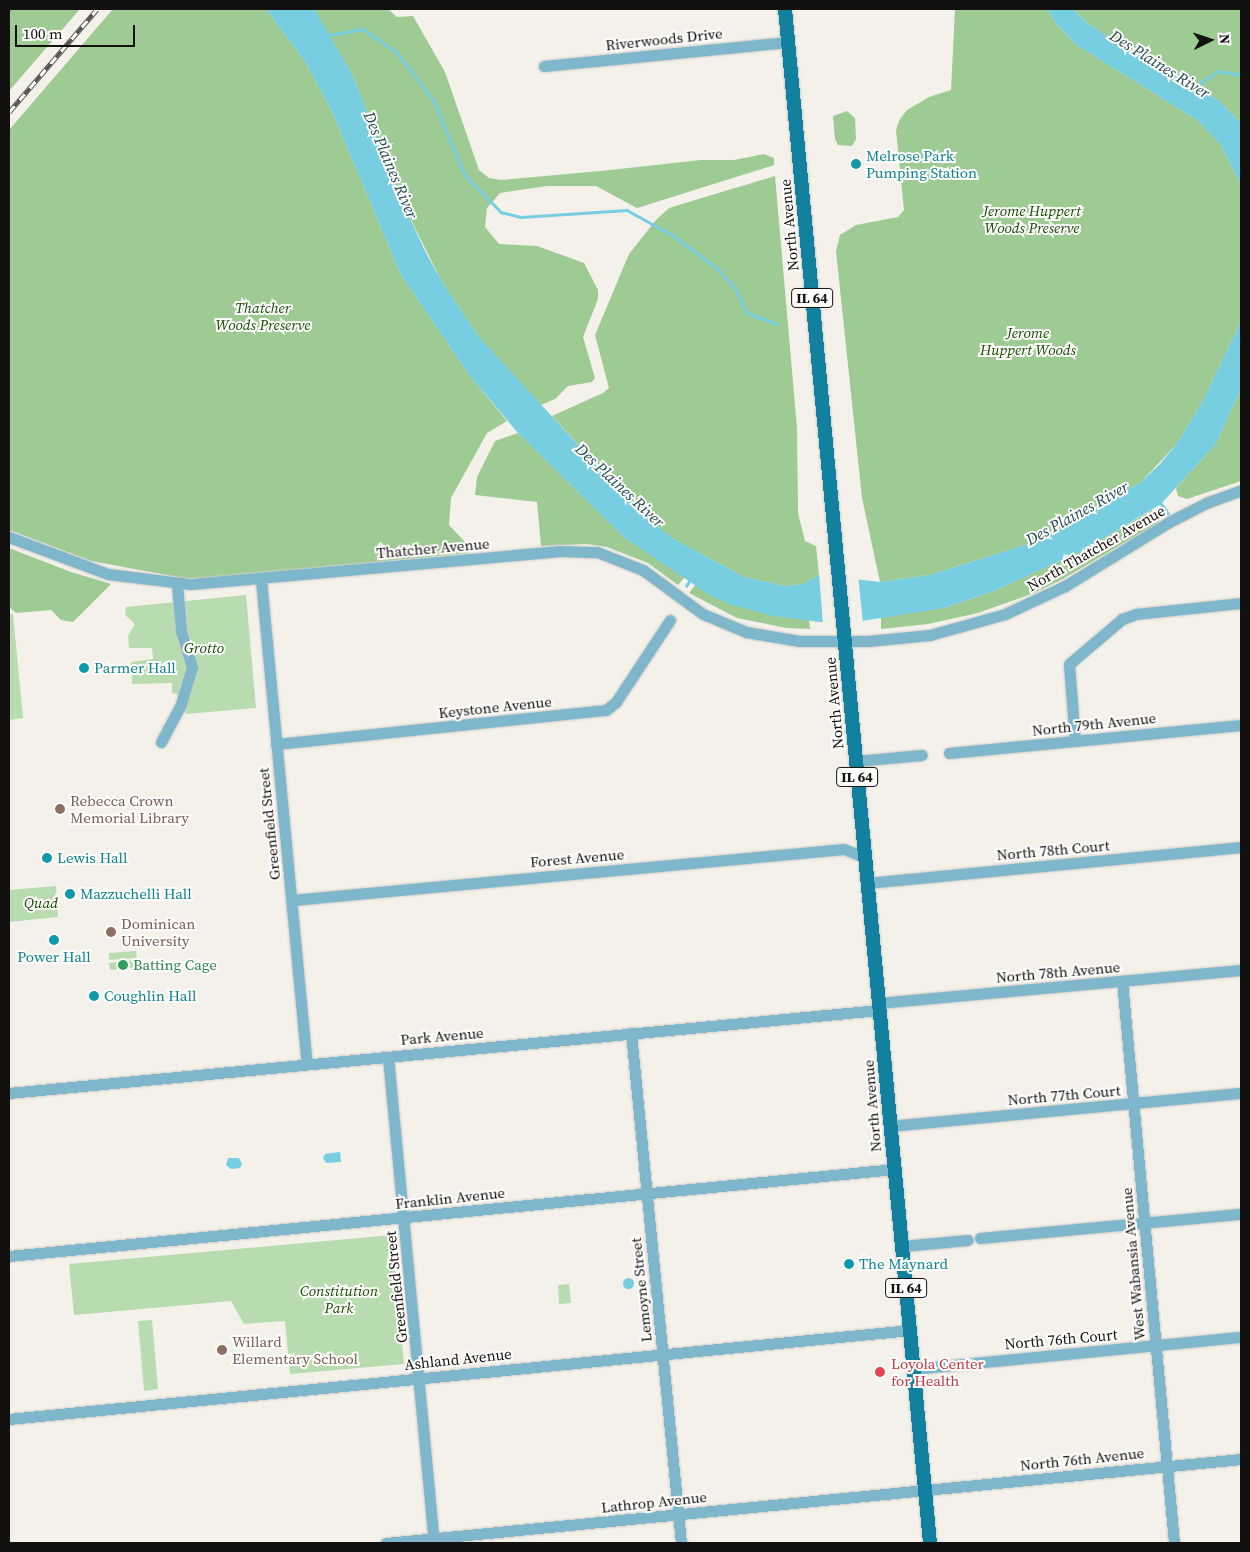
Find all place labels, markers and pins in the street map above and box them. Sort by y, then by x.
place label: Melrose Park Pumping Station [866,146,977,181]
marker: Melrose Park Pumping Station [850,158,862,170]
place label: Parmer Hall [94,659,176,677]
marker: Parmer Hall [78,662,90,674]
place label: Rebecca Crown Memorial Library [70,791,189,826]
marker: Rebecca Crown Memorial Library [54,803,66,815]
place label: Lewis Hall [57,849,127,867]
marker: Lewis Hall [41,852,53,864]
place label: Mazzuchelli Hall [80,885,192,903]
marker: Mazzuchelli Hall [64,888,76,900]
place label: Dominican University [121,914,195,949]
marker: Dominican University [105,926,117,938]
marker: Power Hall [48,934,60,946]
place label: Power Hall [17,948,91,966]
place label: Batting Cage [133,956,217,974]
marker: Batting Cage [117,959,129,971]
place label: Coughlin Hall [104,987,196,1005]
marker: Coughlin Hall [88,990,100,1002]
place label: The Maynard [859,1255,948,1273]
marker: The Maynard [843,1258,855,1270]
place label: Willard Elementary School [232,1332,358,1367]
marker: Willard Elementary School [216,1344,228,1356]
place label: Loyola Center for Health [891,1354,984,1389]
marker: Loyola Center for Health [873,1365,887,1379]

